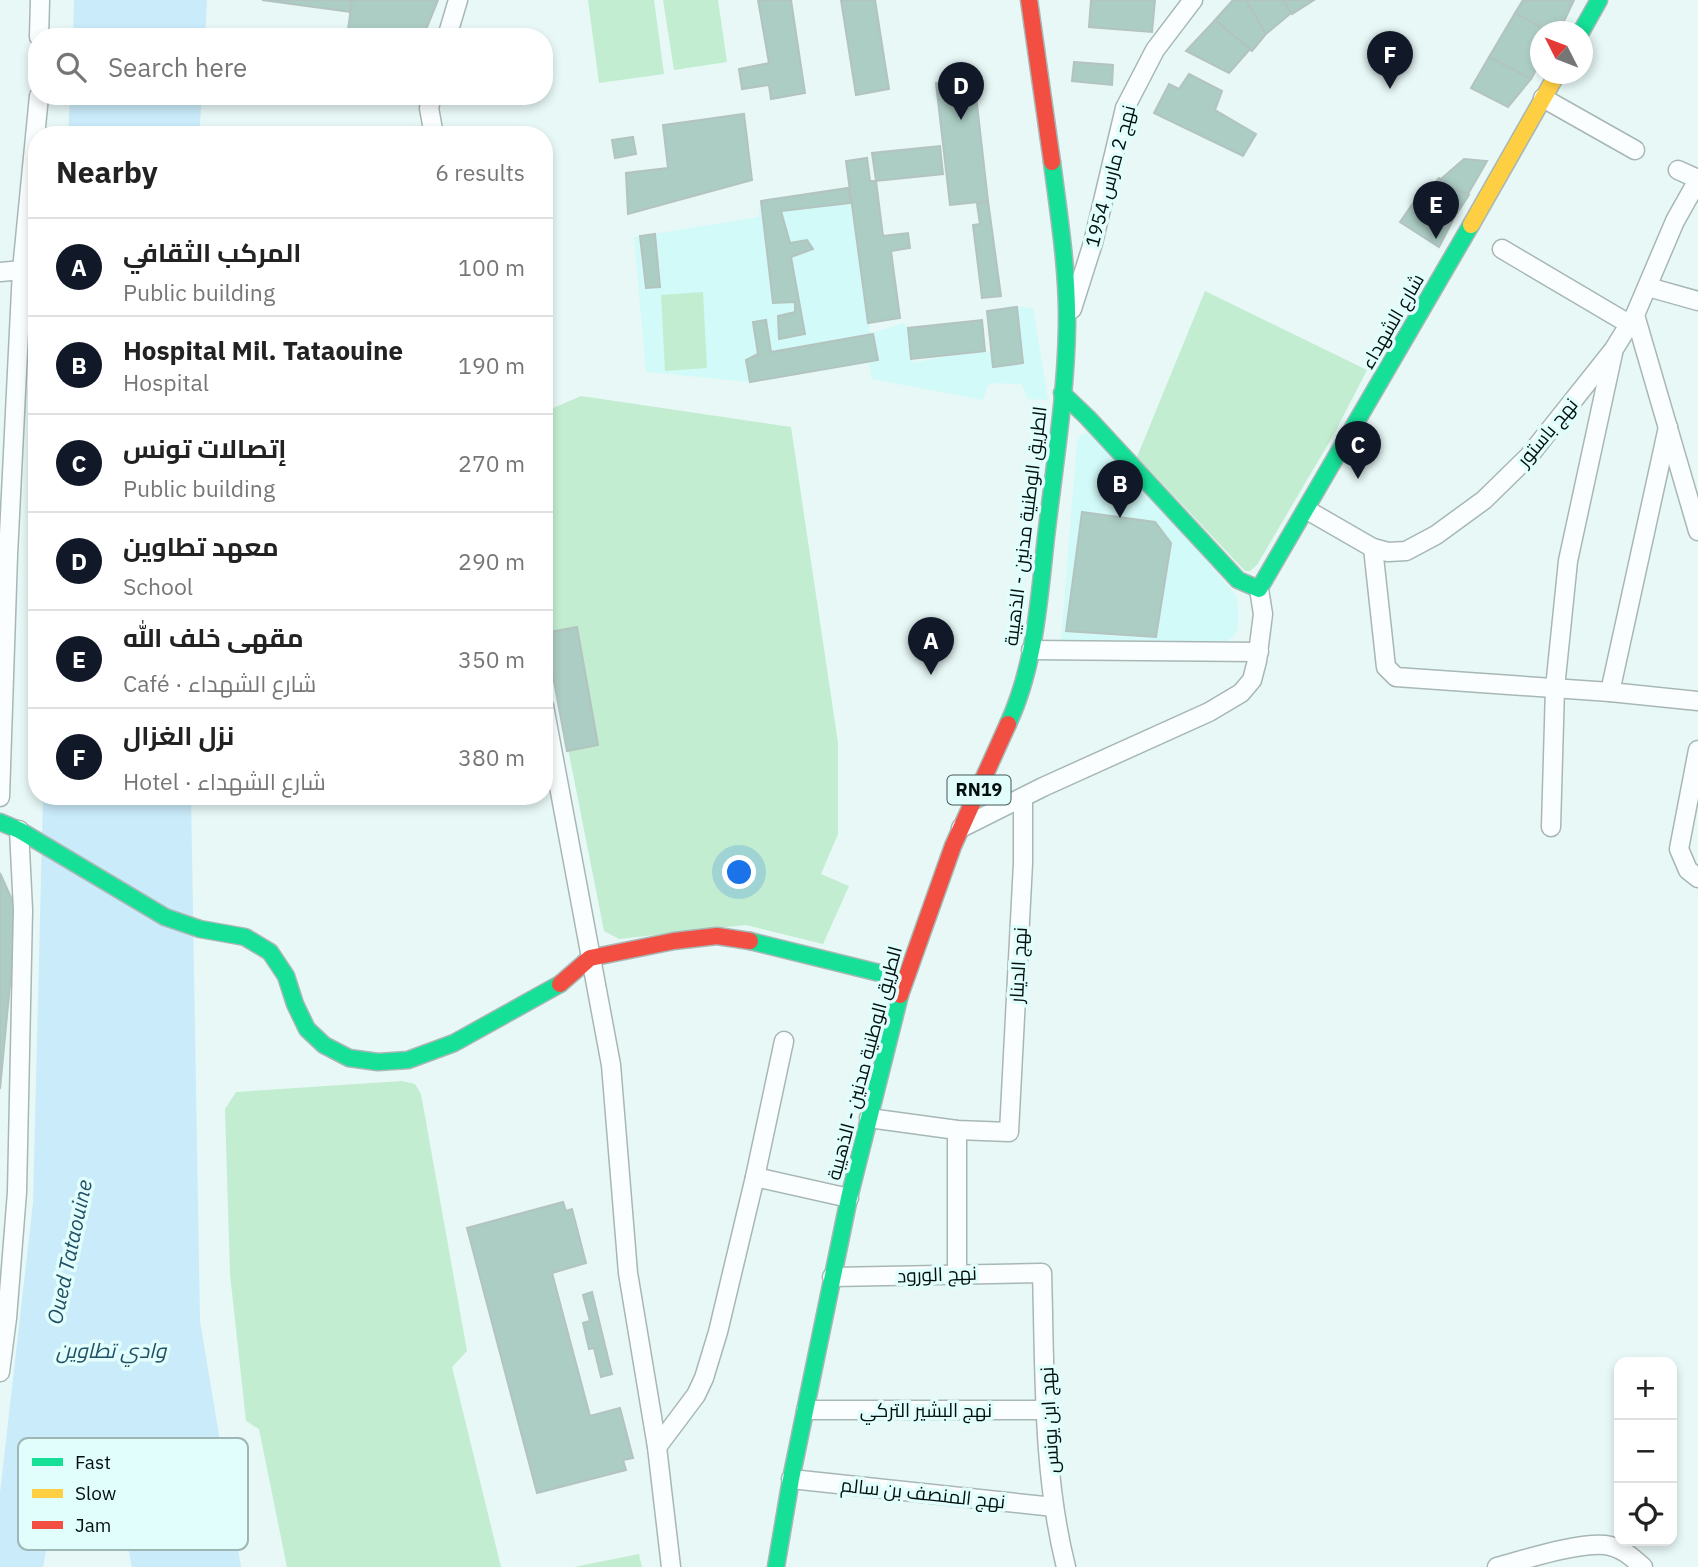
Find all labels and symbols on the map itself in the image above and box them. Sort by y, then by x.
north arrow [1530,21,1593,84]
pin: F [1367,31,1413,89]
pin: D [938,62,984,120]
street label: نهج 2 مارس 1954 [1080,102,1142,250]
pin: E [1413,181,1459,239]
street label: شارع الشهداء [1355,269,1431,374]
street label: نهج باستور [1511,393,1584,473]
street label: الطريق الوطنية مدنين - الذهيبة [998,405,1053,647]
pin: C [1335,421,1381,479]
pin: B [1097,460,1143,518]
pin: A [908,617,954,675]
road number: RN19 [948,776,1010,804]
your location [722,855,756,889]
street label: نهج الدينار [1004,927,1034,1005]
street label: الطريق الوطنية مدنين - الذهيبة [821,943,908,1183]
water label: Oued Tataouine [40,1177,98,1327]
street label: نهج الورود [897,1261,977,1289]
water label: وادي تطاوين [56,1336,168,1368]
street label: نهج ابن يونس [1034,1366,1066,1474]
street label: نهج البشير التركي [860,1398,992,1425]
legend [18,1438,248,1550]
text: Fast [75,1450,111,1474]
street label: نهج المنصف بن سالم [839,1472,1007,1516]
text: Slow [75,1481,116,1505]
text: Jam [75,1513,111,1537]

